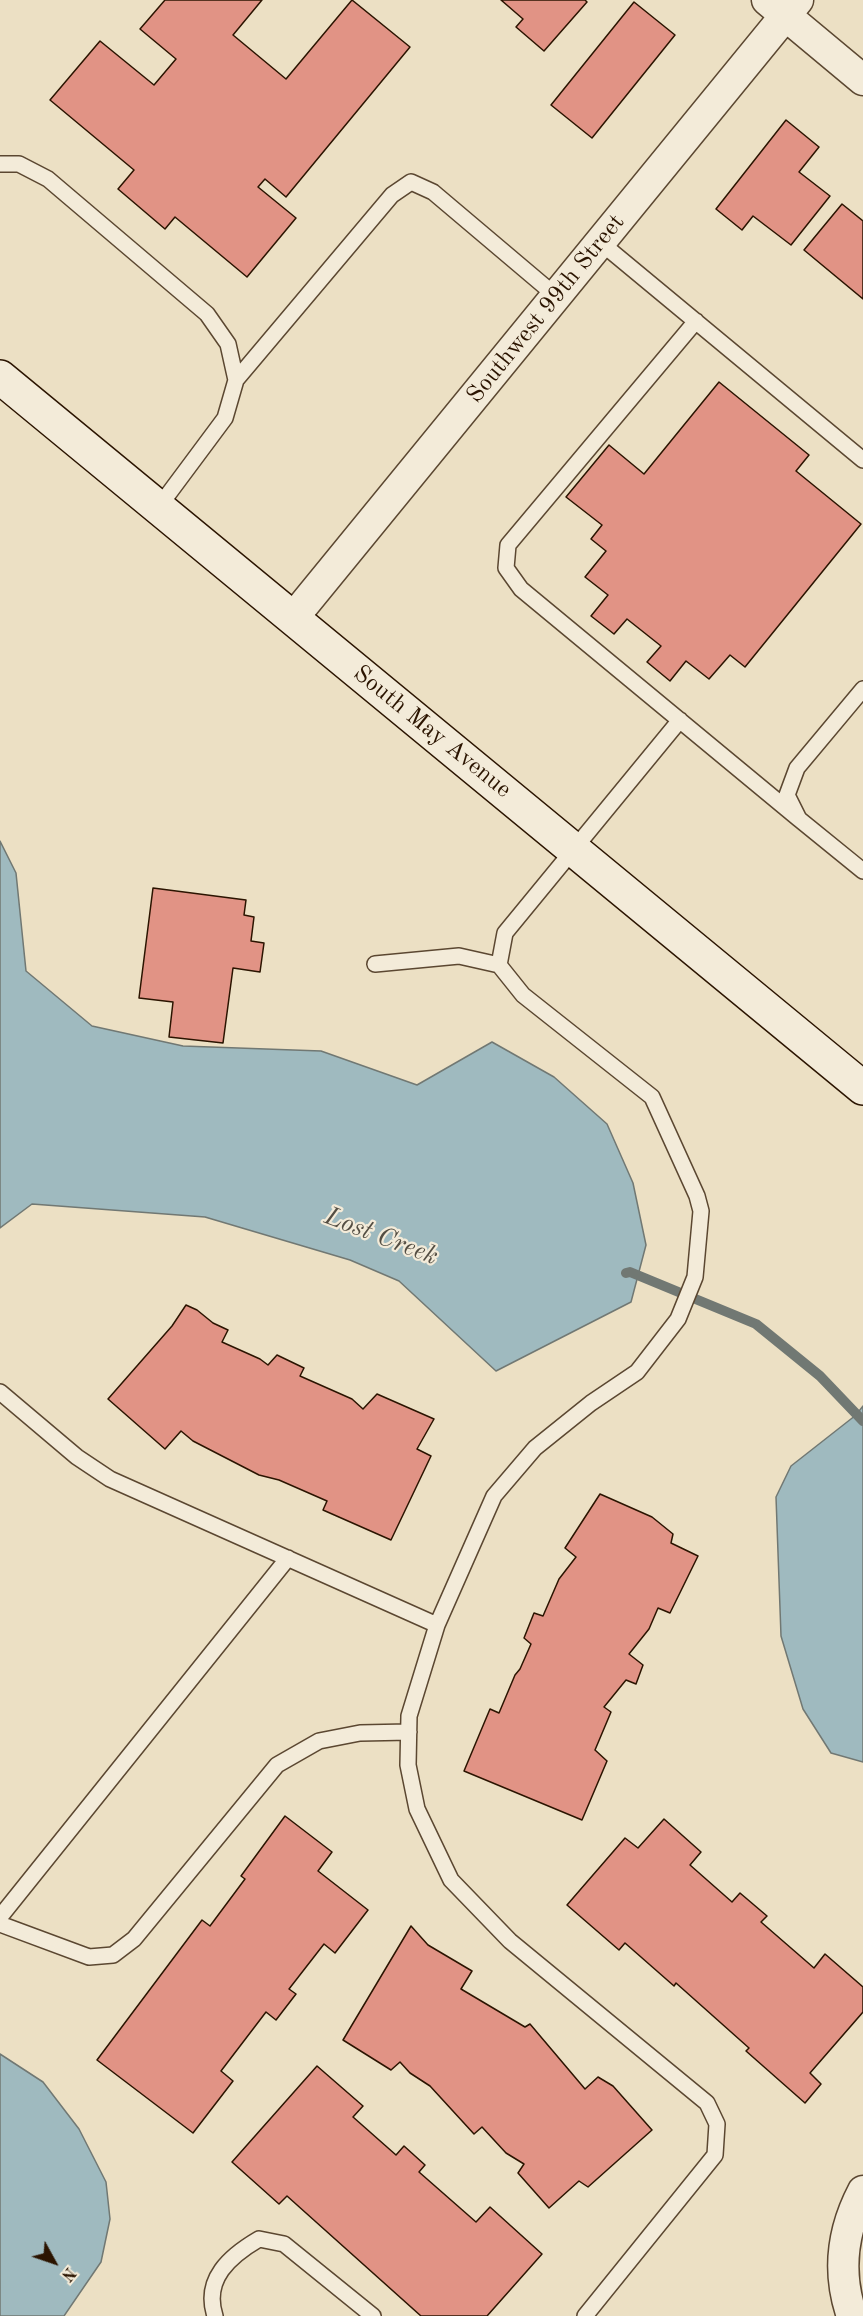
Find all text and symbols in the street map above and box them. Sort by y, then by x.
street label: Southwest 99th Street [461,209,631,409]
street label: South May Avenue [347,659,517,805]
water label: Lost Creek [320,1201,442,1273]
north arrow [24,2232,84,2292]
text: N [58,2264,78,2283]

